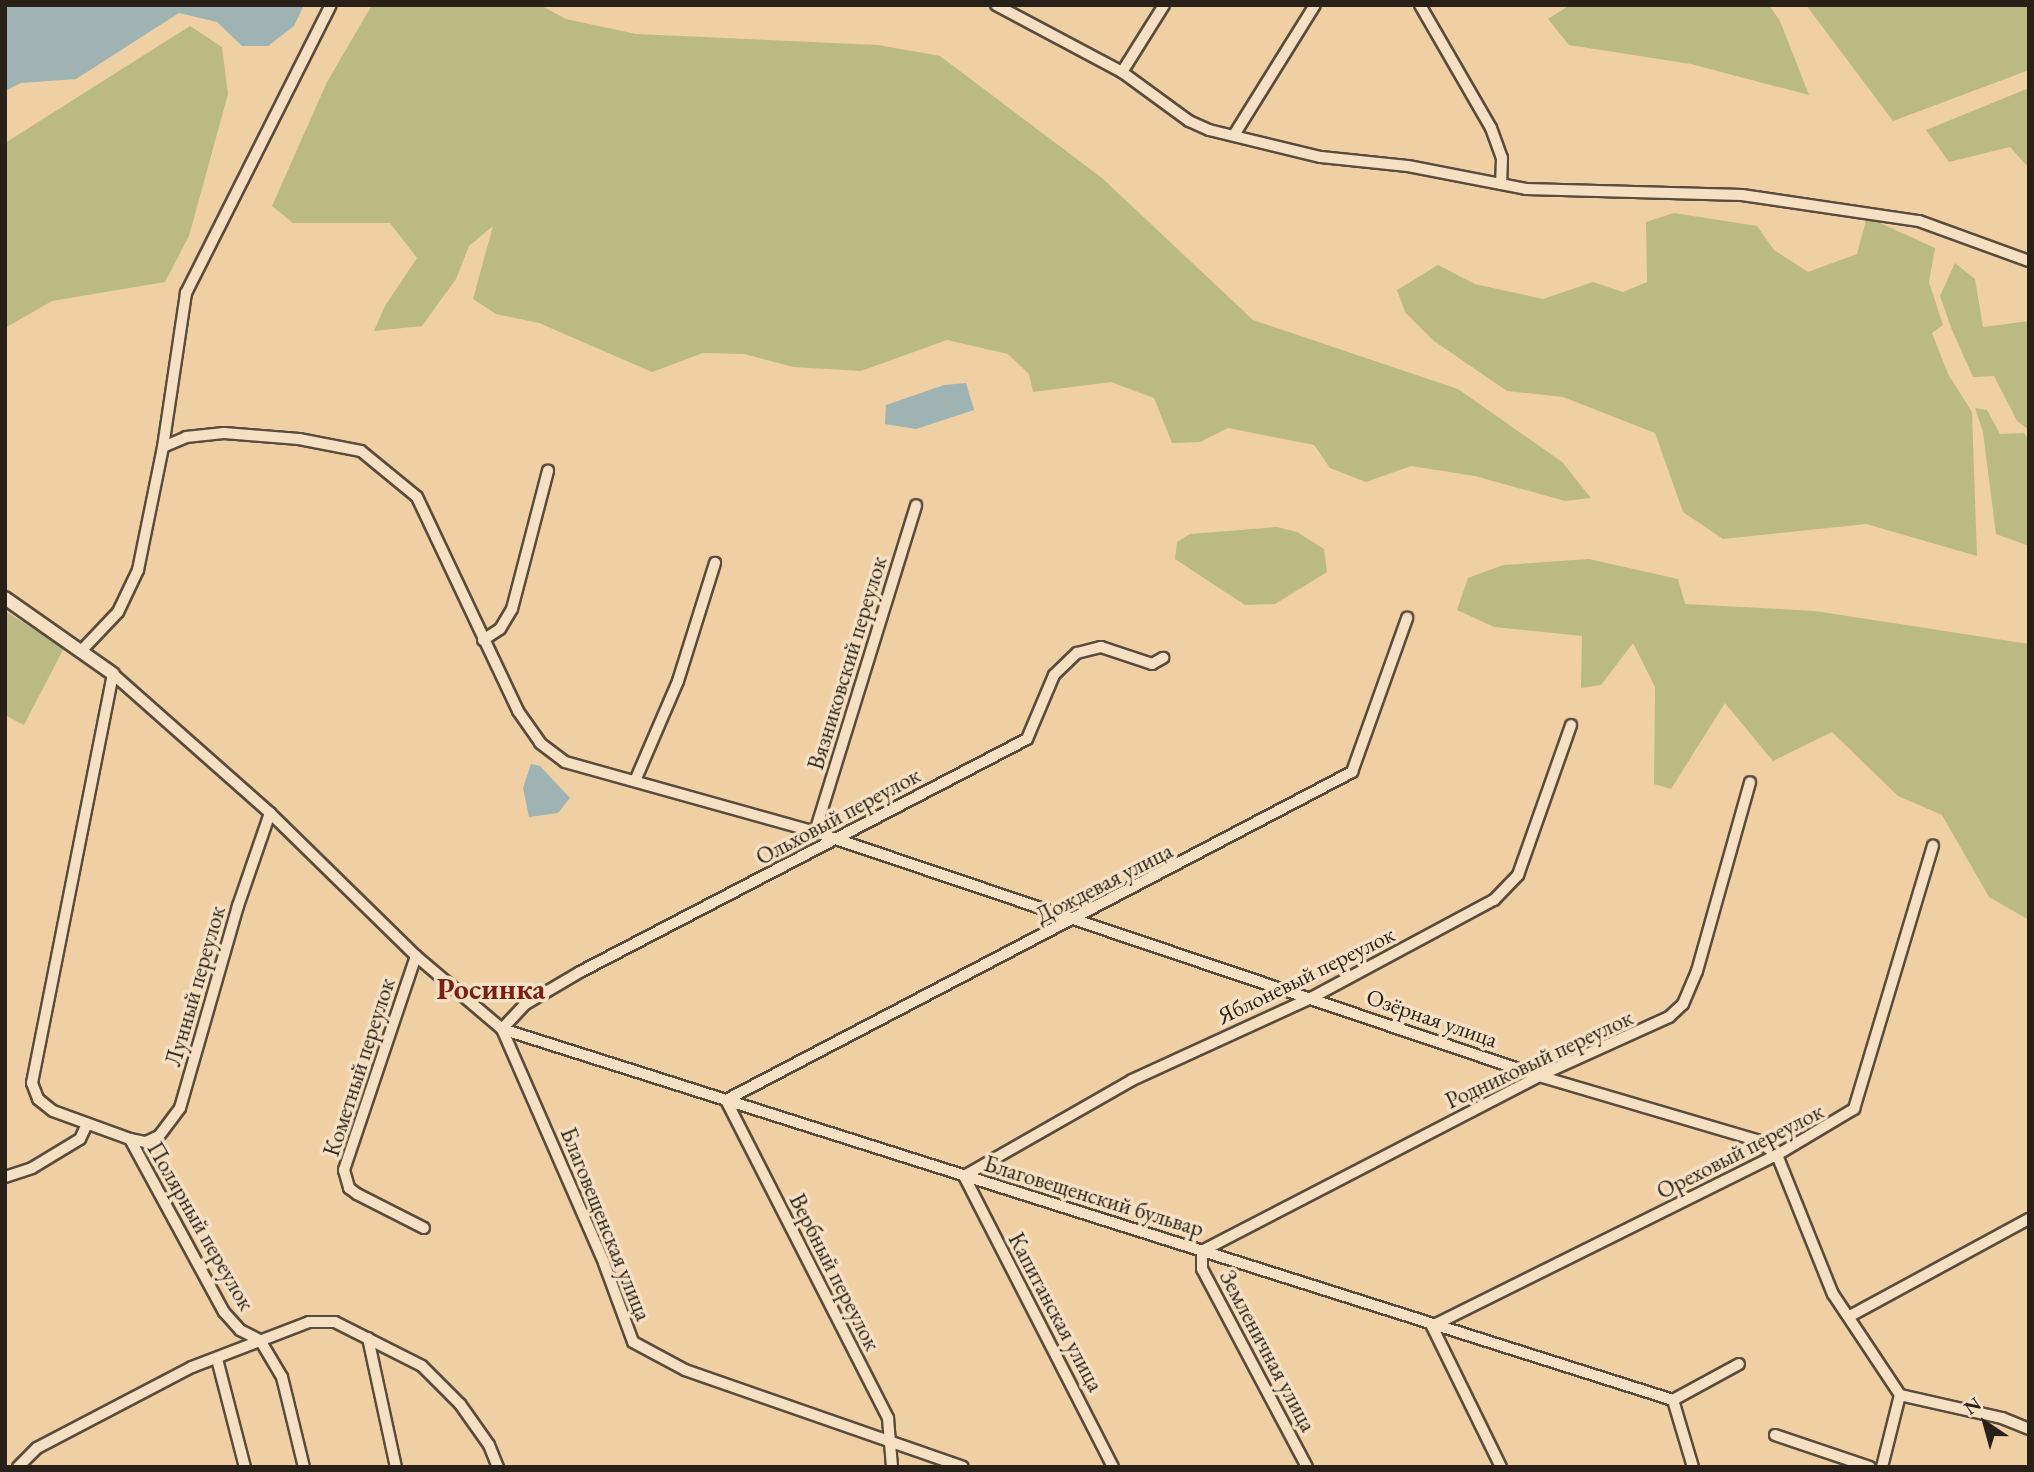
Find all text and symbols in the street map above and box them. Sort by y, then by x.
street label: Вязниковский переулок [801,553,893,773]
street label: Ольховый переулок [751,761,925,871]
street label: Дождевая улица [1031,837,1177,929]
street label: Лунный переулок [159,903,231,1069]
street label: Яблоневый переулок [1213,920,1399,1030]
district label: Росинка [437,971,545,1007]
street label: Кометный переулок [317,974,401,1160]
street label: Озёрная улица [1363,983,1501,1053]
street label: Родниковый переулок [1441,1003,1637,1115]
street label: Ореховый переулок [1652,1097,1828,1205]
street label: Благовещенская улица [555,1123,657,1325]
street label: Полярный переулок [141,1137,261,1315]
street label: Благовещенский бульвар [981,1149,1207,1243]
street label: Вербный переулок [784,1189,886,1355]
street label: Капитанская улица [1002,1228,1110,1396]
street label: Земленичная улица [1214,1265,1322,1437]
north arrow [1950,1388,2020,1458]
text: N [1959,1391,1986,1420]

